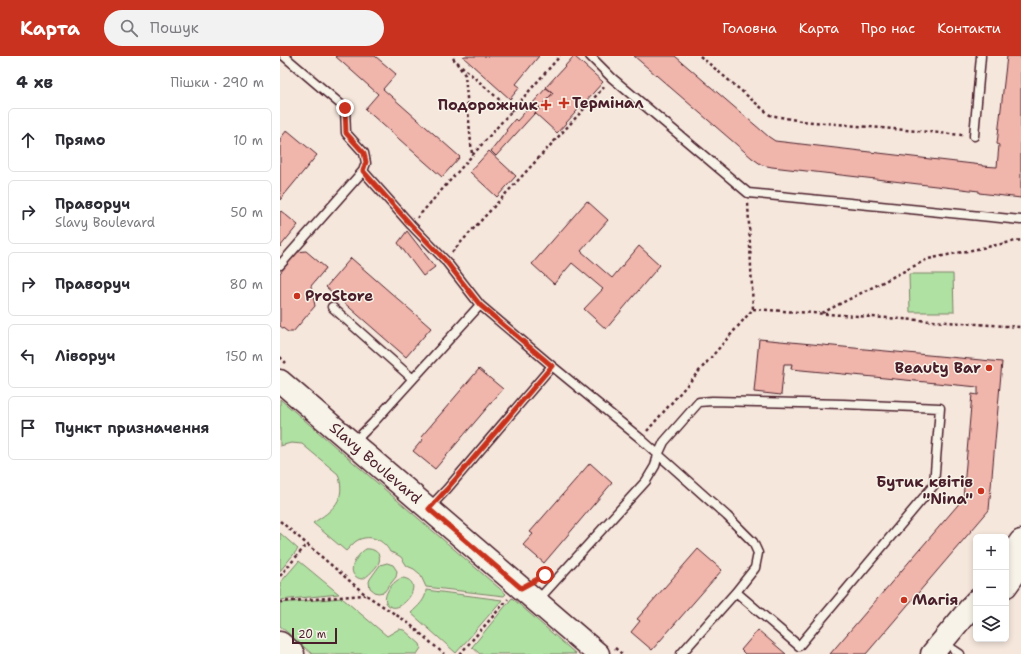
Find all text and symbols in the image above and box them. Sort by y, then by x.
search box [104,10,384,46]
text: Карта [20,16,80,41]
icon: search [118,17,140,39]
text: Пошук [150,18,199,38]
text: Головна [722,19,777,37]
text: Карта [799,19,839,37]
text: Про нас [861,19,915,37]
text: Контакти [937,19,1001,37]
text: 4 хв [16,71,53,93]
text: Пішки · 290 m [171,74,264,91]
place label: Термінал [572,93,644,113]
place label: Подорожник [438,95,539,115]
marker: Термінал [559,98,569,108]
route end [336,99,354,117]
marker: Подорожник [541,100,551,110]
icon: ahead [17,129,39,151]
text: Прямо [55,130,105,150]
text: 10 m [233,132,263,149]
text: Праворуч [55,194,130,214]
icon: right [17,201,39,223]
text: 50 m [230,204,263,221]
text: Slavy Boulevard [55,214,155,231]
icon: right [17,273,39,295]
text: Праворуч [55,274,130,294]
text: 80 m [229,276,263,293]
place label: ProStore [305,286,373,306]
marker: ProStore [292,291,302,301]
icon: left [17,345,39,367]
text: Ліворуч [55,346,115,366]
text: 150 m [225,348,263,365]
place label: Beauty Bar [895,358,981,378]
marker: Beauty Bar [984,363,994,373]
icon: arrive [17,417,39,439]
text: Пункт призначення [55,418,210,438]
street label: Slavy Boulevard [325,418,426,509]
place label: Бутик квітів "Nina" [876,472,973,509]
marker: Бутик квітів "Nina" [976,486,986,496]
map controls [973,534,1009,642]
button: + [973,534,1009,570]
route start [536,566,554,584]
button: − [973,570,1009,606]
place label: Магія [912,590,959,610]
marker: Магія [899,595,909,605]
button: layers [973,606,1009,642]
scale bar [292,626,337,645]
text: 20 m [298,627,326,642]

